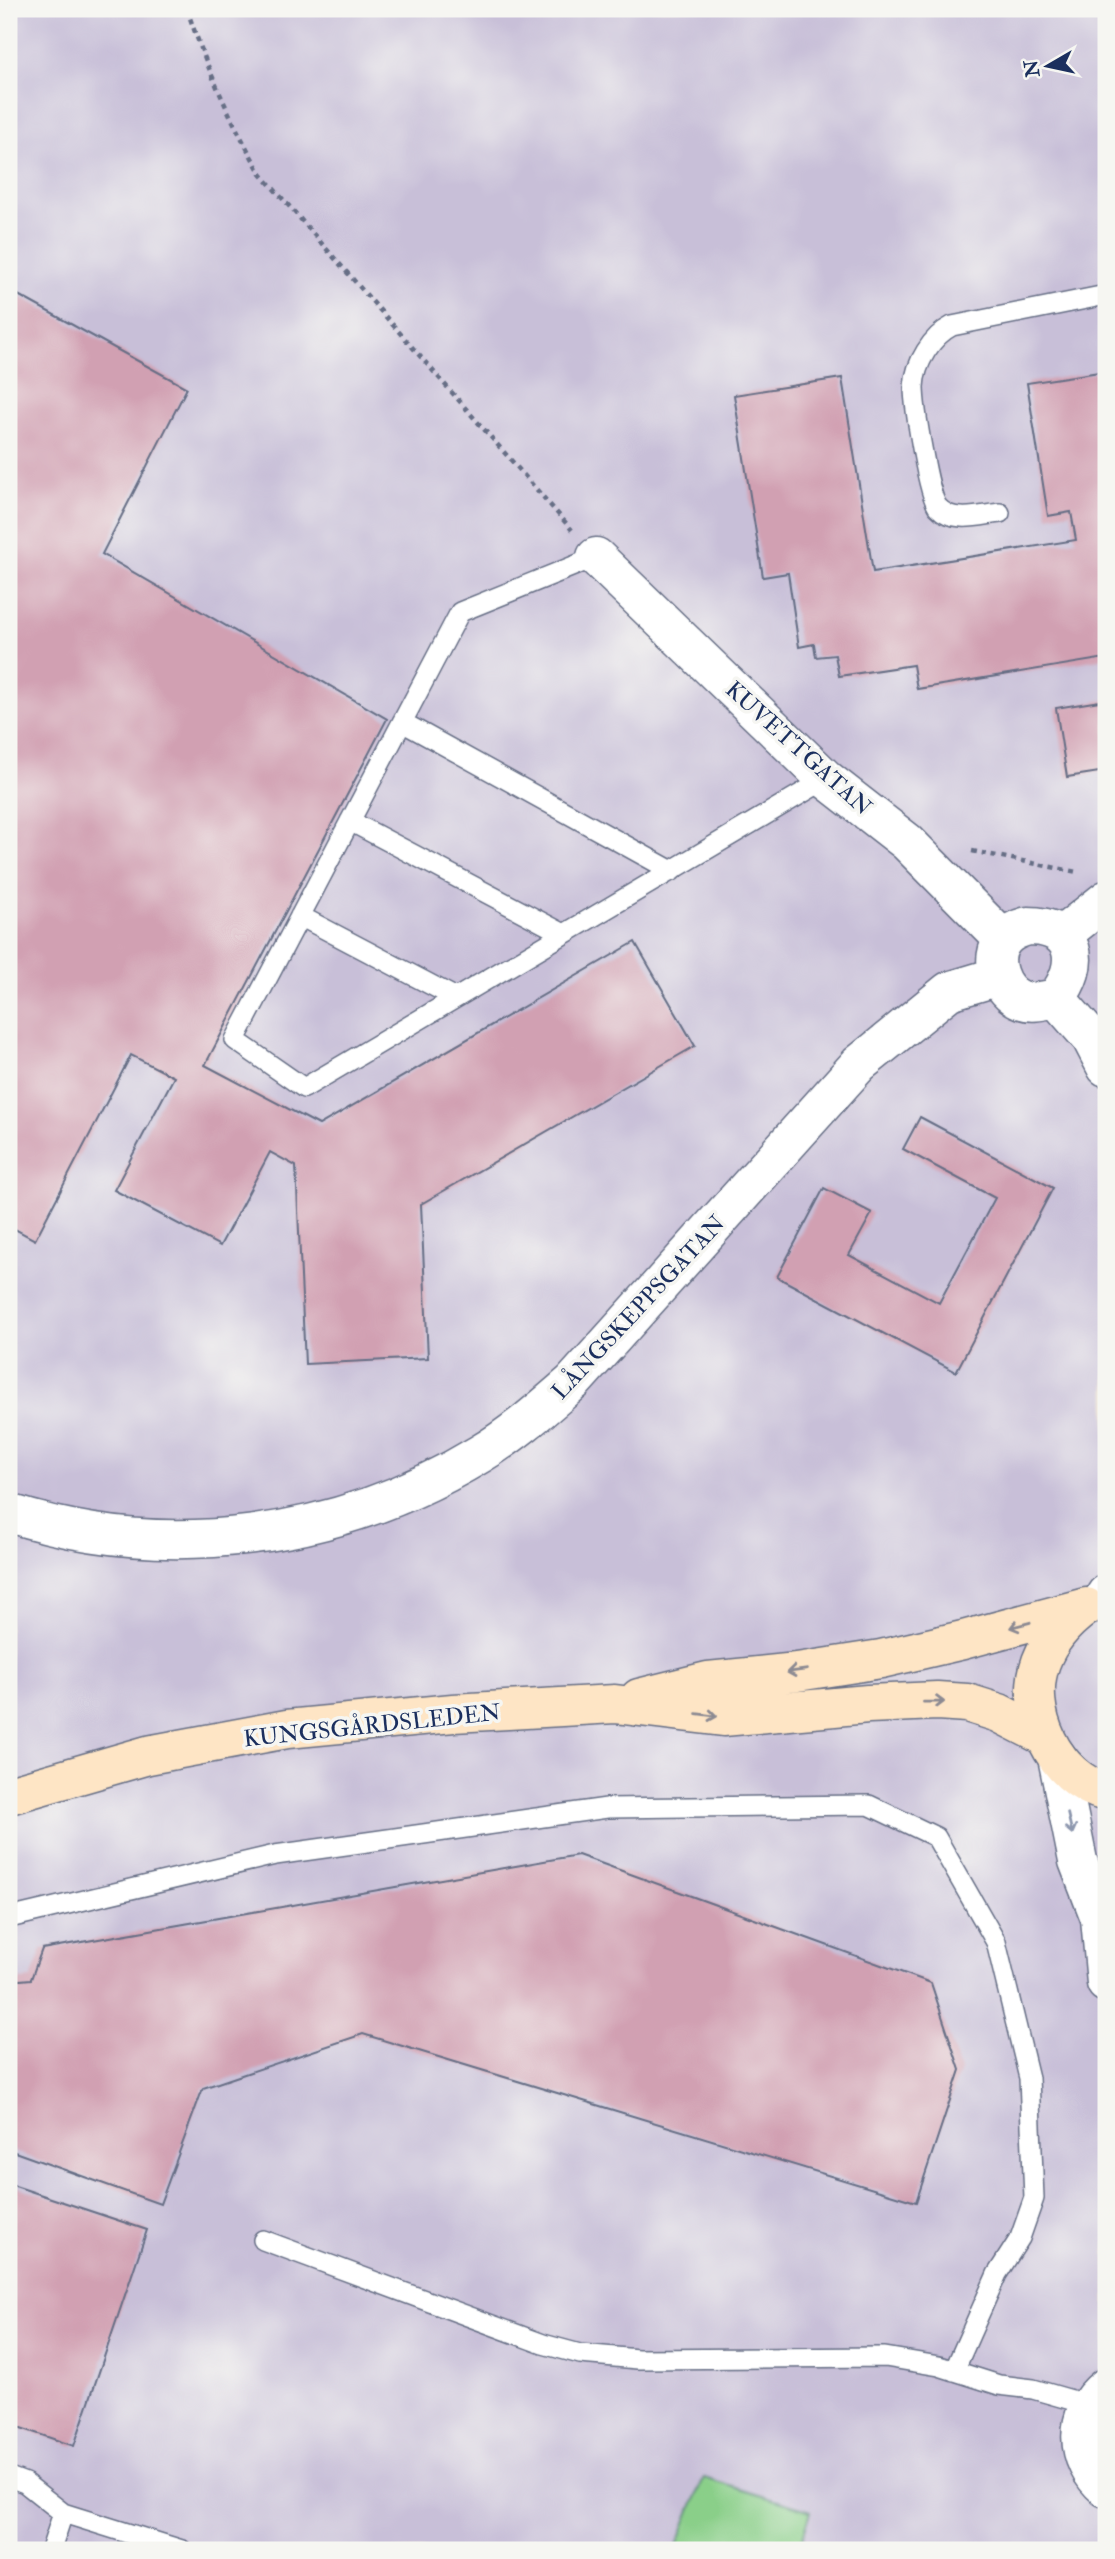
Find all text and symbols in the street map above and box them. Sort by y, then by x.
north arrow [1014,32,1084,102]
text: N [1019,57,1046,80]
street label: KUVETTGATAN [719,675,878,822]
street label: LÅNGSKEPPSGATAN [545,1209,732,1405]
one-way arrow [1009,1619,1032,1632]
one-way arrow [786,1665,809,1678]
one-way arrow [923,1695,946,1709]
street label: KUNGSGÅRDSLEDEN [242,1698,502,1753]
one-way arrow [696,1708,718,1721]
one-way arrow [1064,1812,1077,1835]

